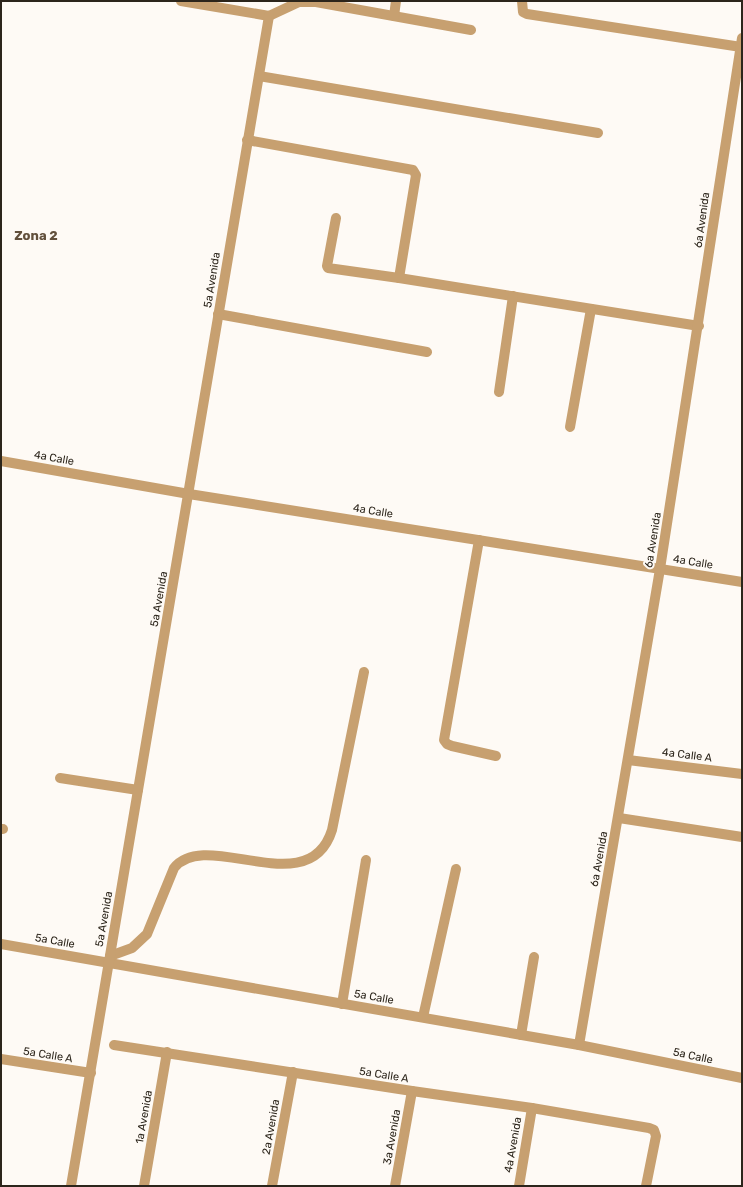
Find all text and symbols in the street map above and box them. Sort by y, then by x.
street label: 6a Avenida [692,191,712,249]
district label: Zona 2 [14,228,58,243]
street label: 5a Avenida [201,251,223,309]
street label: 4a Calle [33,448,75,468]
street label: 4a Calle [352,501,394,521]
street label: 6a Avenida [642,511,664,569]
street label: 4a Calle [672,552,714,572]
street label: 5a Avenida [148,570,170,628]
street label: 4a Calle A [661,745,713,765]
street label: 6a Avenida [588,830,610,888]
street label: 5a Avenida [93,890,115,948]
street label: 5a Calle [34,931,76,951]
street label: 5a Calle [353,987,395,1007]
street label: 5a Calle A [22,1045,74,1065]
street label: 5a Calle [672,1045,714,1067]
street label: 5a Calle A [358,1065,410,1085]
street label: 1a Avenida [133,1089,155,1145]
street label: 2a Avenida [260,1098,282,1156]
street label: 3a Avenida [381,1108,403,1166]
street label: 4a Avenida [502,1116,524,1174]

